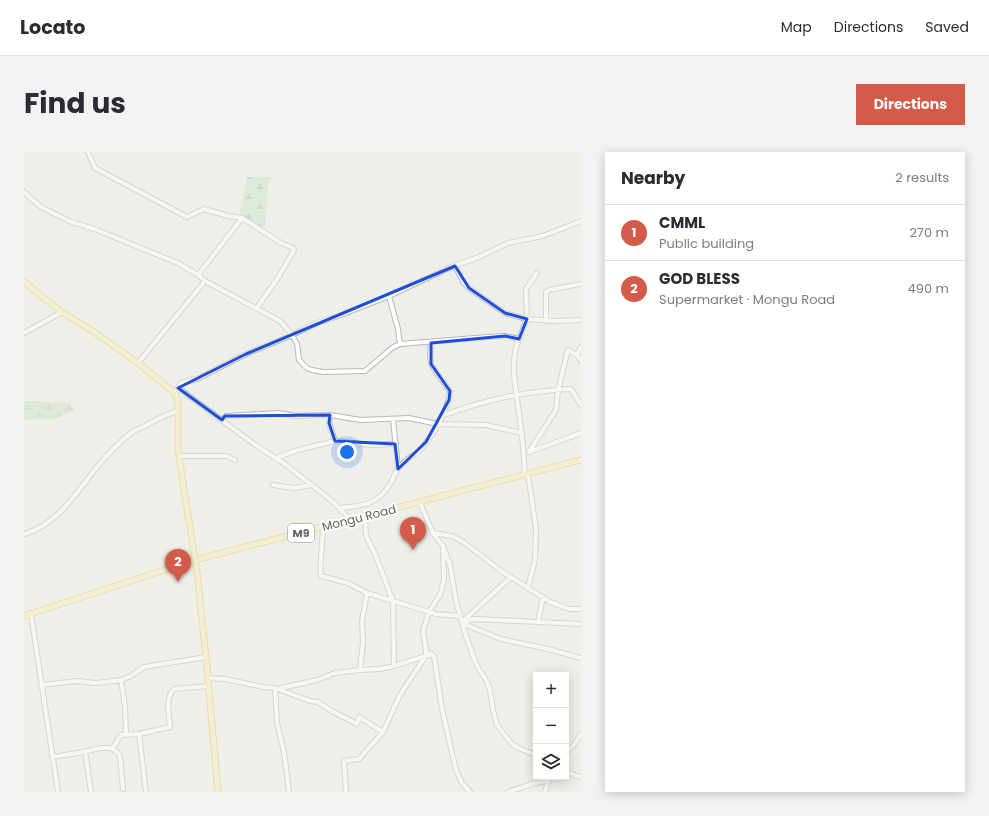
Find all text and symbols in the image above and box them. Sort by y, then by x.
text: Locato [20,14,85,41]
text: Map [781,17,812,37]
text: Directions [834,17,903,37]
text: Saved [925,17,969,37]
text: Find us [24,84,126,123]
button: Directions [856,84,965,125]
text: Nearby [621,166,685,190]
text: 2 results [895,168,949,187]
text: CMML [659,212,705,233]
text: 1 [632,223,636,242]
text: 270 m [909,223,949,242]
text: Public building [659,234,754,253]
text: GOD BLESS [659,268,740,289]
text: 2 [630,279,638,298]
text: 490 m [908,279,949,298]
text: Supermarket · Mongu Road [659,290,835,309]
your location [337,442,357,462]
street label: Mongu Road [320,500,398,535]
pin: 1 [400,517,426,550]
road number: M9 [288,524,314,542]
pin: 2 [165,549,191,582]
map controls [533,672,569,780]
button: + [533,672,569,708]
button: − [533,708,569,744]
button: layers [533,744,569,780]

